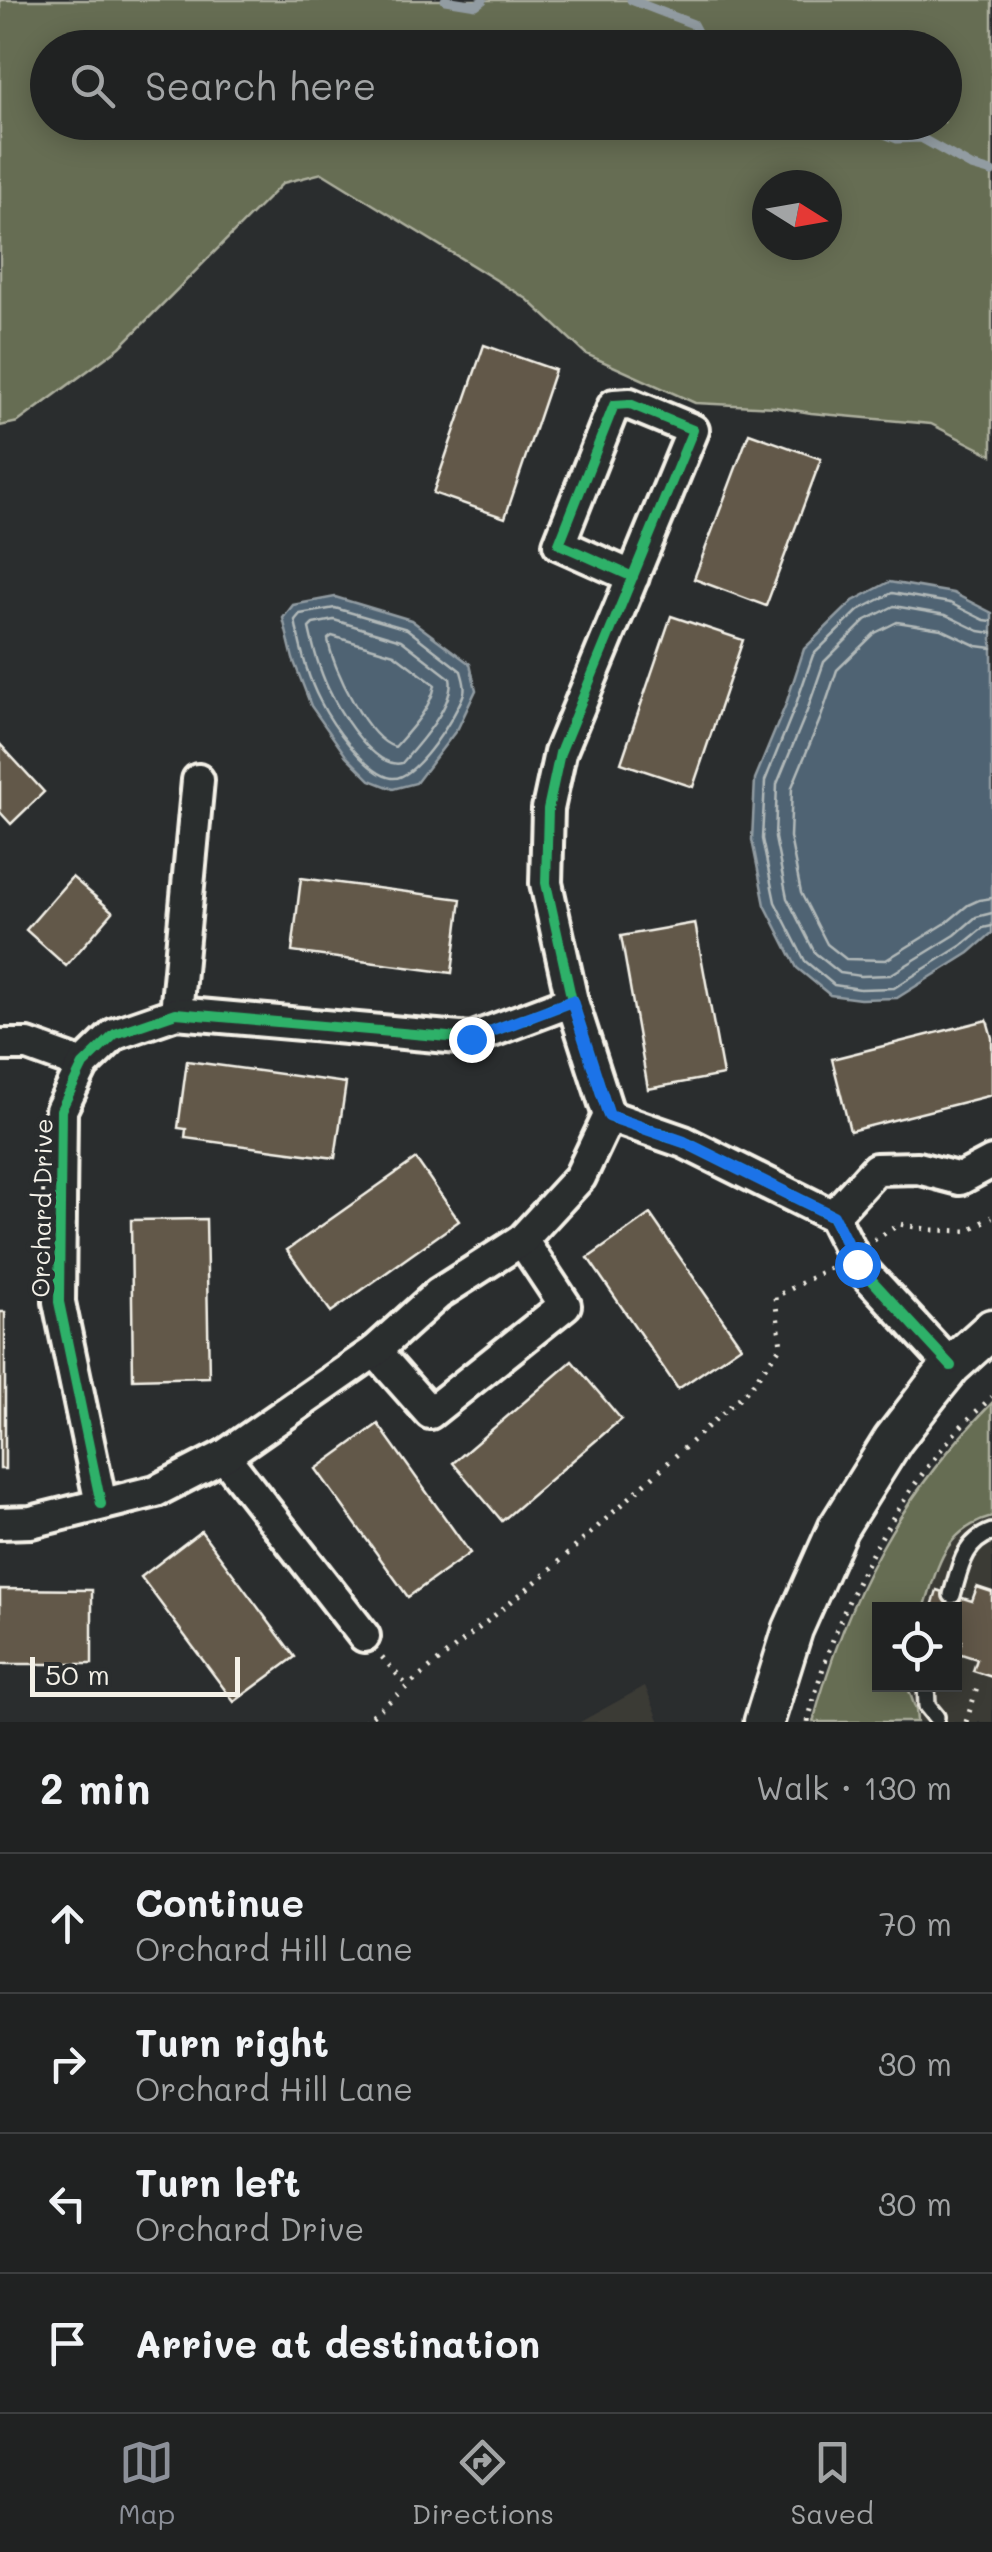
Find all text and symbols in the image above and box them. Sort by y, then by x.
search box [30,30,962,140]
icon: search [65,58,120,113]
text: Search here [145,60,376,110]
north arrow [752,170,842,260]
route end [449,1017,495,1063]
street label: Orchard Drive [23,1118,59,1298]
route start [835,1242,881,1288]
map controls [872,1602,962,1692]
button: locate [872,1602,962,1692]
scale bar [30,1652,240,1696]
text: 50 m [45,1656,110,1692]
text: 2 min [40,1760,150,1815]
text: Walk · 130 m [756,1766,952,1808]
text: Continue [135,1877,304,1927]
icon: ahead [40,1896,95,1951]
text: 70 m [879,1902,952,1944]
text: Orchard Hill Lane [135,1927,413,1969]
text: Turn right [135,2017,329,2067]
icon: right [40,2036,95,2091]
text: 30 m [878,2042,952,2084]
text: Orchard Hill Lane [135,2067,413,2109]
text: Turn left [135,2157,301,2207]
icon: left [40,2176,95,2231]
text: 30 m [878,2182,952,2224]
text: Orchard Drive [135,2207,364,2249]
icon: arrive [40,2316,95,2371]
text: Arrive at destination [135,2318,540,2368]
tab: Map [118,2435,175,2531]
tab: Directions [412,2435,554,2531]
tab: Saved [791,2435,874,2531]

